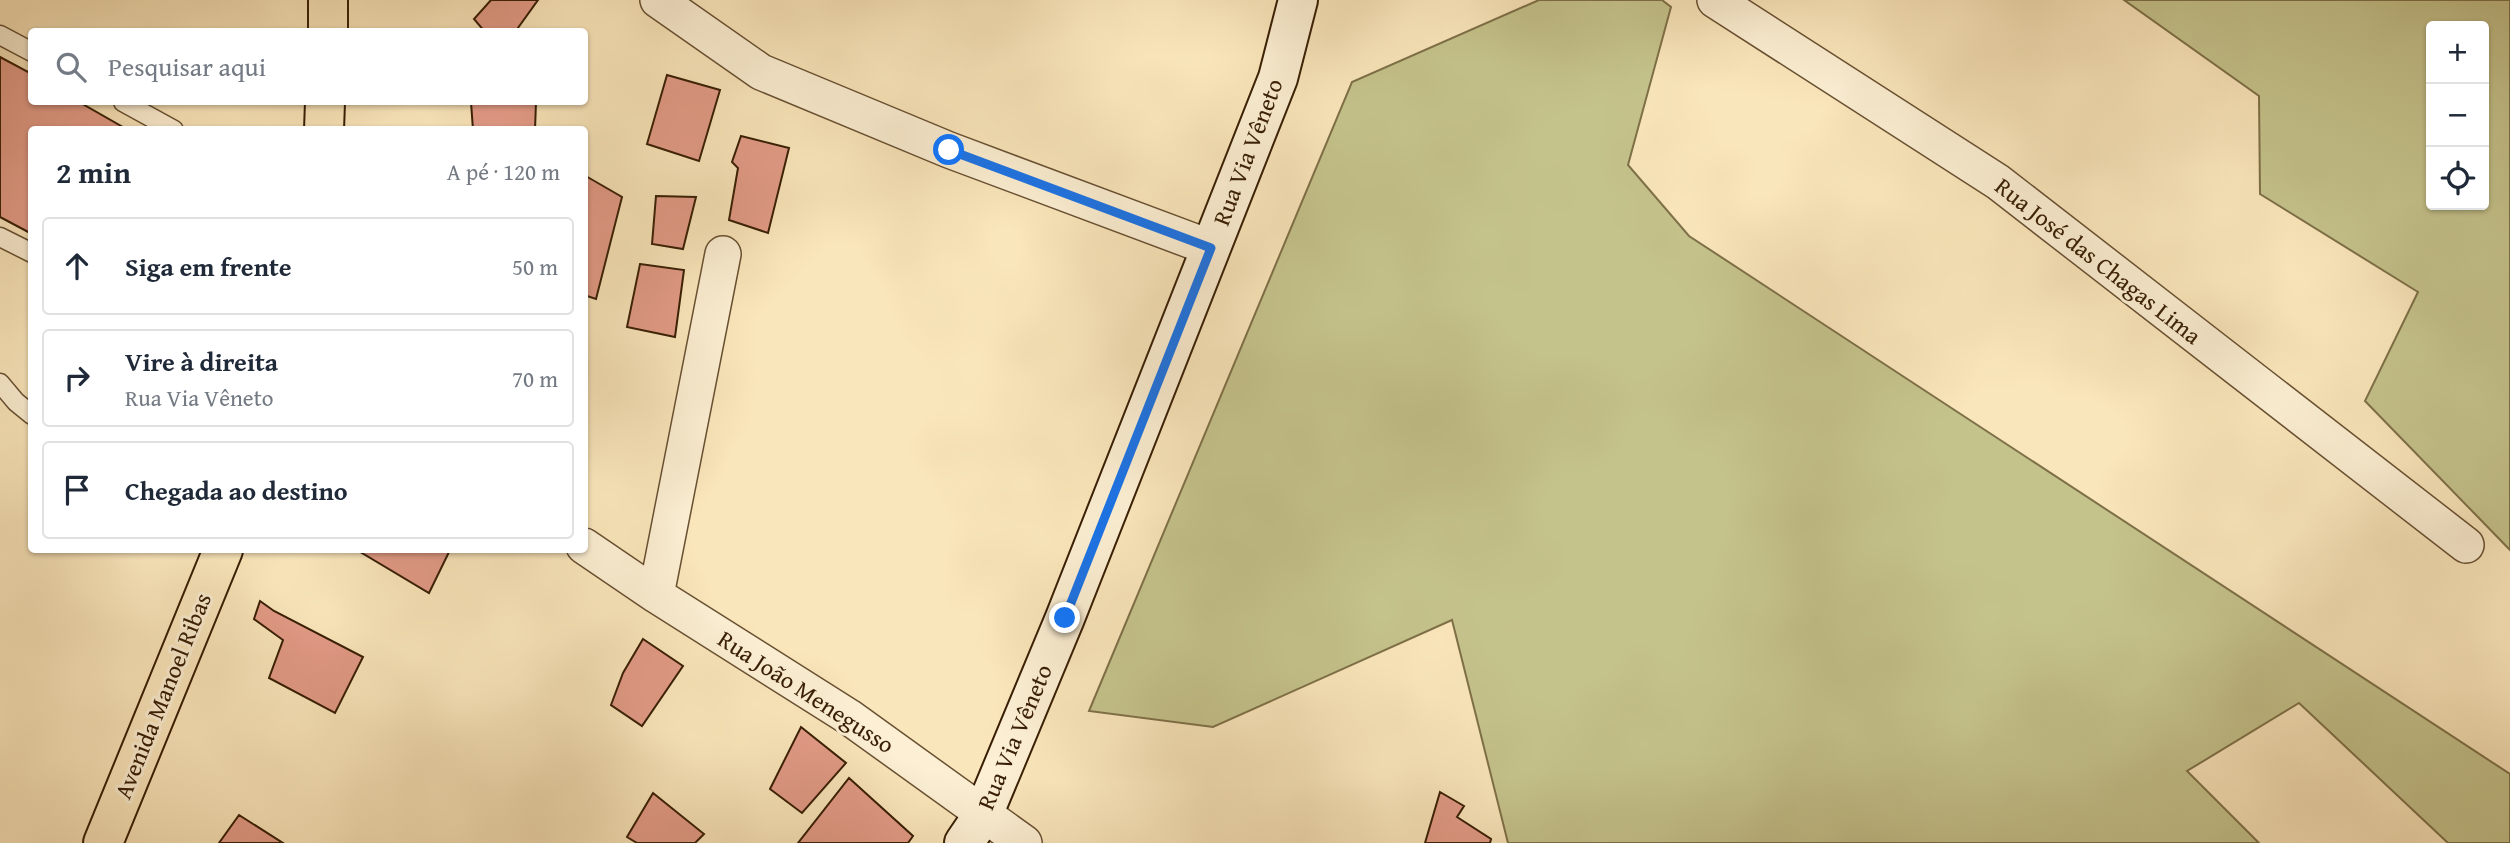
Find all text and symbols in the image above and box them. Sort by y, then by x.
map controls [2426,21,2489,210]
button: + [2426,21,2489,84]
search box [28,28,588,105]
text: Pesquisar aqui [108,47,266,86]
icon: search [52,48,90,86]
street label: Rua Via Vêneto [1203,73,1292,230]
button: − [2426,84,2489,147]
route start [933,134,964,165]
button: locate [2426,147,2489,210]
text: 2 min [56,150,131,194]
text: A pé · 120 m [447,155,560,188]
street label: Rua José das Chagas Lima [1988,169,2210,353]
icon: ahead [58,247,96,285]
text: Siga em frente [125,247,292,286]
text: 50 m [512,250,558,283]
text: Vire à direita [125,342,278,381]
icon: right [58,359,96,397]
text: 70 m [512,362,558,395]
text: Rua Via Vêneto [125,381,274,414]
icon: arrive [58,471,96,509]
text: Chegada ao destino [125,471,348,510]
street label: Avenida Manoel Ribas [105,587,220,804]
route end [1049,602,1080,633]
street label: Rua João Menegusso [711,621,901,762]
street label: Rua Via Vêneto [968,659,1061,815]

